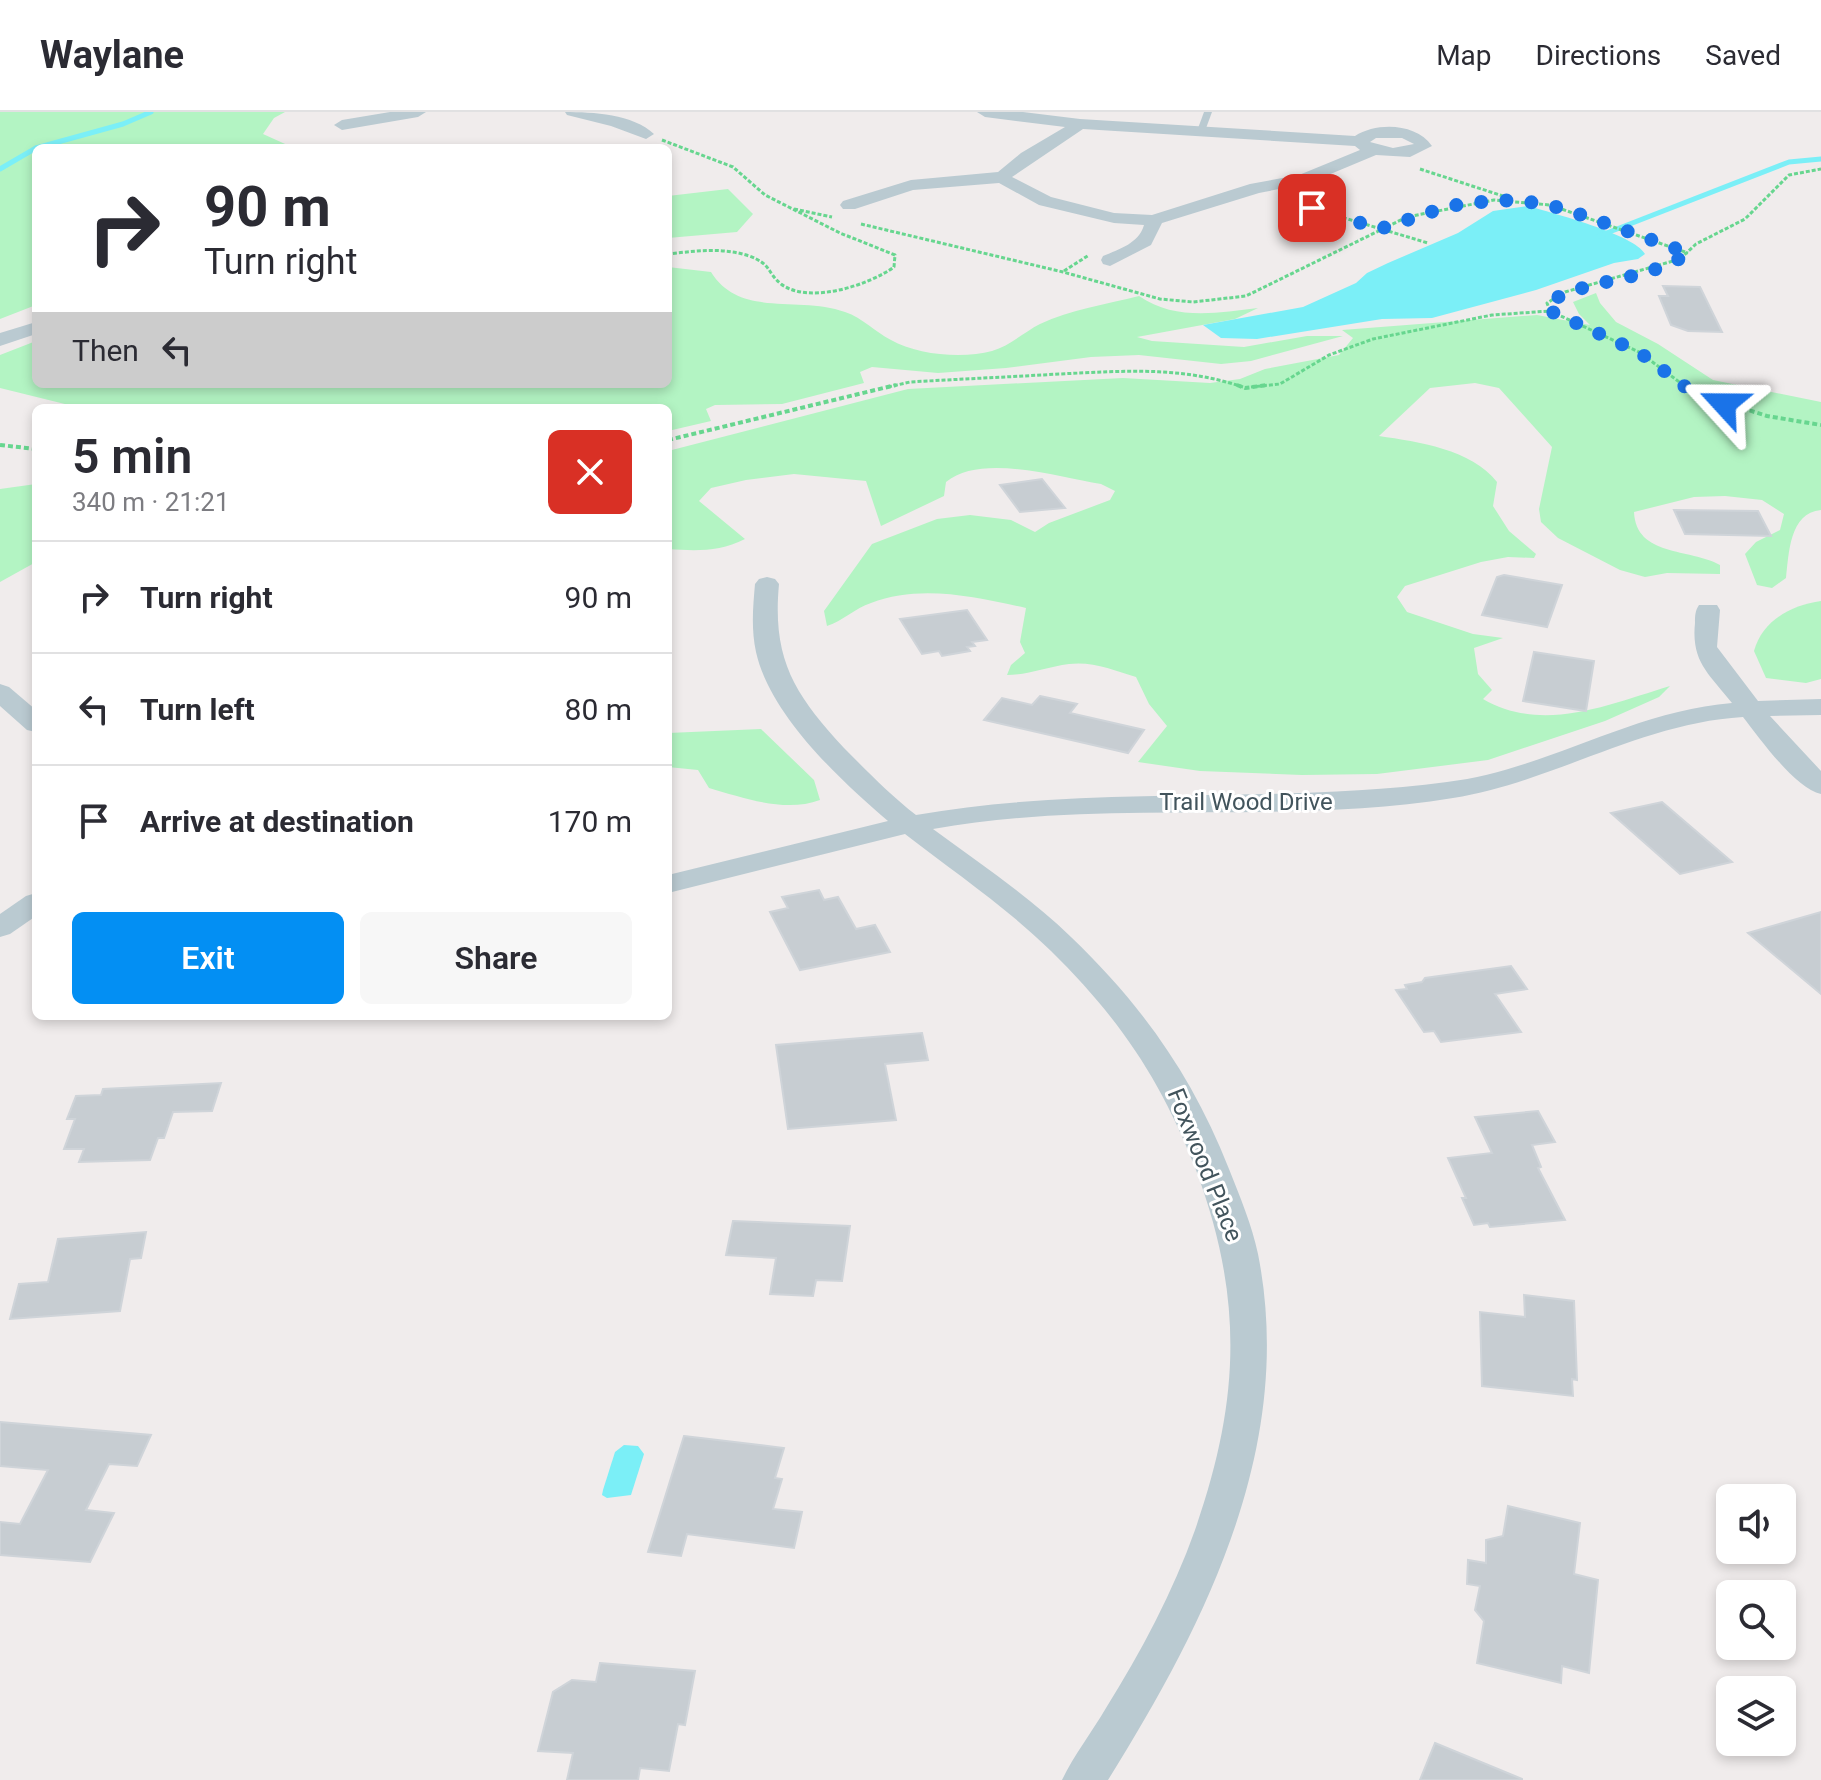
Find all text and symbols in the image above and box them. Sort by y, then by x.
text: Waylane [40,33,184,77]
text: Map [1436,39,1492,72]
text: Directions [1536,39,1661,72]
text: Saved [1705,39,1781,72]
text: 90 m [204,174,331,240]
pin [1278,174,1346,242]
icon: right [72,176,176,280]
icon: arrive [1290,186,1334,230]
text: Turn right [204,241,357,283]
icon: left [155,328,199,372]
text: Then [72,333,139,368]
position arrow [1682,362,1766,446]
text: 5 min [72,428,192,485]
button: close [548,430,632,514]
text: 340 m · 21:21 [72,487,230,517]
icon: right [72,575,116,619]
text: Turn right [140,580,273,615]
text: 90 m [565,580,632,615]
icon: left [72,687,116,731]
text: Turn left [140,692,255,727]
text: 80 m [565,692,632,727]
street label: Trail Wood Drive [1159,788,1333,816]
icon: arrive [72,799,116,843]
text: Arrive at destination [140,804,414,839]
text: 170 m [548,804,632,839]
button: Exit [72,912,344,1004]
button: Share [360,912,632,1004]
street label: Foxwood Place [1162,1084,1248,1246]
map controls [1716,1484,1796,1756]
button: sound [1716,1484,1796,1564]
button: search [1716,1580,1796,1660]
button: layers [1716,1676,1796,1756]

